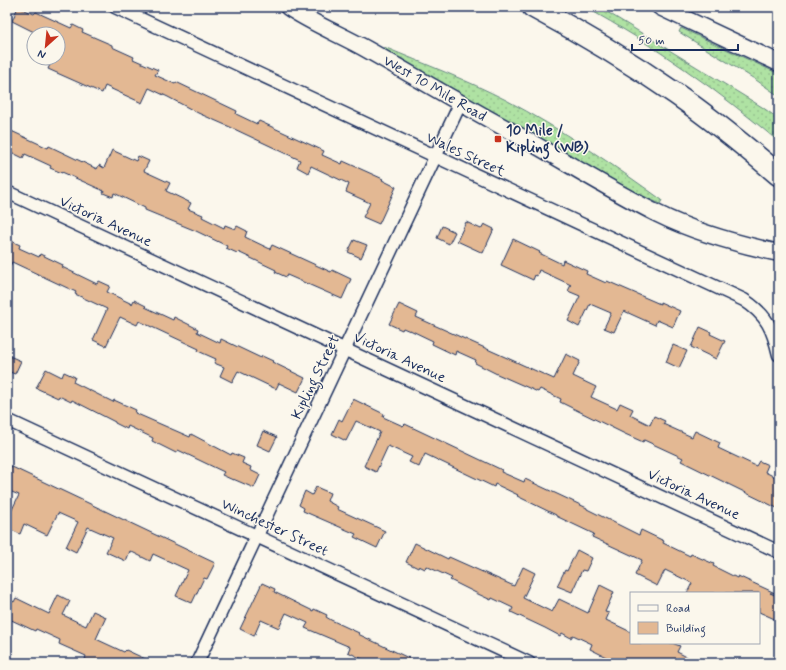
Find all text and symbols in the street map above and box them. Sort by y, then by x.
north arrow [26,26,66,66]
scale bar [632,26,738,52]
text: 50 m [638,33,665,49]
text: N [35,46,48,62]
street label: West 10 Mile Road [379,51,490,127]
place label: 10 Mile / Kipling (WB) [506,121,589,160]
street label: Wales Street [423,128,509,182]
marker: 10 Mile / Kipling (WB) [493,134,503,144]
street label: Victoria Avenue [56,192,155,252]
street label: Victoria Avenue [350,328,449,388]
street label: Kipling Street [287,332,346,423]
street label: Victoria Avenue [644,465,743,525]
street label: Winchester Street [218,494,332,562]
legend [630,592,760,644]
text: Road [666,601,690,617]
text: Building [666,621,706,638]

